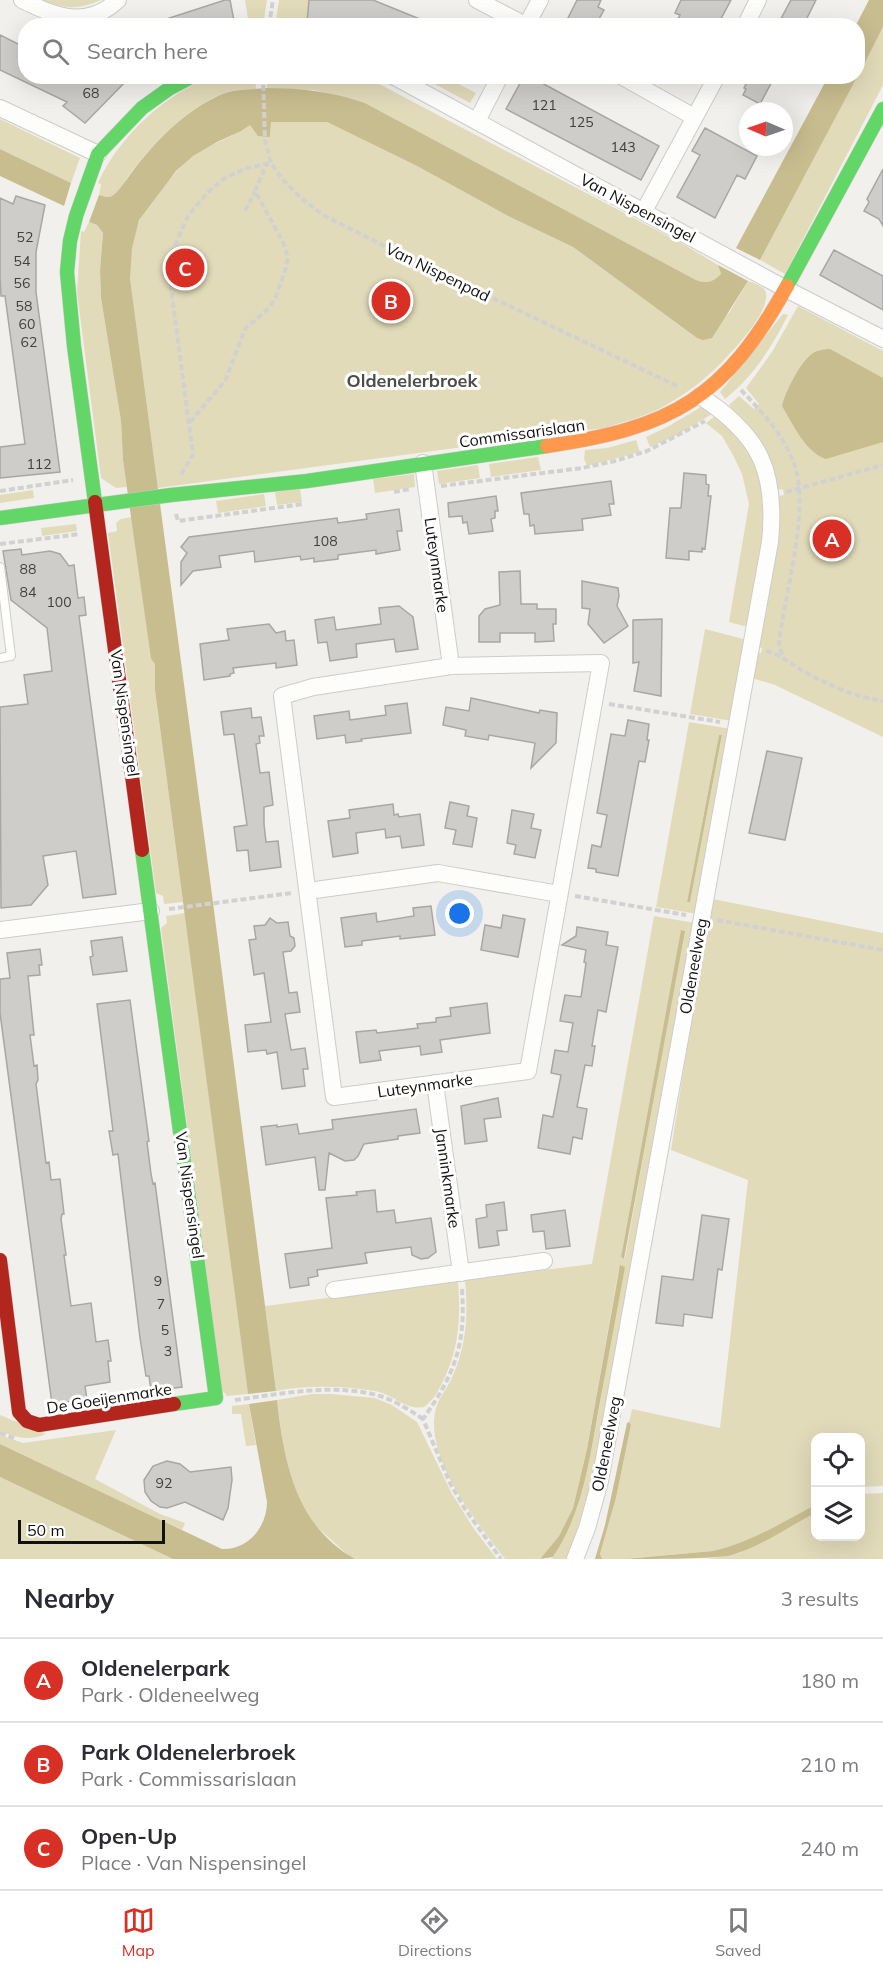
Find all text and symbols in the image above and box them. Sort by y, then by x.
search box [18,18,865,84]
icon: search [39,35,72,68]
text: Search here [87,37,208,65]
house number: 68 [83,84,99,102]
house number: 121 [531,96,557,114]
north arrow [739,102,793,156]
house number: 125 [568,113,594,131]
house number: 143 [610,138,636,156]
street label: Van Nispensingel [577,169,699,247]
house number: 52 [17,228,33,246]
street label: Van Nispenpad [383,238,493,306]
pin: C [166,246,204,290]
house number: 54 [14,252,31,270]
house number: 56 [14,274,30,292]
pin: B [372,278,410,324]
house number: 58 [16,297,32,315]
house number: 60 [19,315,35,333]
house number: 62 [21,333,37,351]
district label: Oldenelerbroek [347,369,478,392]
street label: Commissarislaan [458,414,586,452]
house number: 112 [26,455,52,473]
street label: Luteynmarke [420,516,454,614]
pin: A [812,516,852,562]
house number: 108 [312,532,338,550]
house number: 88 [20,560,36,578]
house number: 84 [20,583,37,601]
house number: 100 [46,593,72,611]
street label: Van Nispensingel [106,648,144,778]
your location [445,899,474,928]
street label: Oldeneelweg [675,916,711,1016]
street label: Luteynmarke [376,1068,474,1102]
street label: Janninkmarke [431,1126,465,1230]
street label: Van Nispensingel [171,1130,209,1260]
house number: 9 [154,1272,162,1290]
house number: 7 [157,1295,165,1313]
house number: 5 [161,1321,169,1339]
house number: 3 [164,1342,172,1360]
street label: De Goeijenmarke [45,1378,173,1418]
street label: Oldeneelweg [587,1394,625,1494]
map controls [811,1433,865,1541]
button: locate [811,1433,865,1487]
house number: 92 [156,1474,172,1492]
button: layers [811,1487,865,1541]
scale bar [18,1517,165,1544]
text: 50 m [27,1520,64,1540]
text: Nearby [24,1582,114,1615]
text: 3 results [781,1586,859,1611]
text: Oldenelerpark [81,1654,230,1682]
text: A [36,1668,51,1693]
text: 180 m [800,1668,859,1693]
text: Park · Oldeneelweg [81,1682,260,1707]
text: Park Oldenelerbroek [81,1738,295,1766]
text: B [37,1752,50,1777]
text: 210 m [800,1752,859,1777]
text: Park · Commissarislaan [81,1766,297,1791]
text: Open-Up [81,1822,177,1850]
text: C [37,1836,50,1861]
text: 240 m [800,1836,859,1861]
text: Place · Van Nispensingel [81,1850,307,1875]
tab: Map [122,1904,155,1960]
tab: Directions [398,1904,472,1960]
tab: Saved [715,1904,761,1960]

